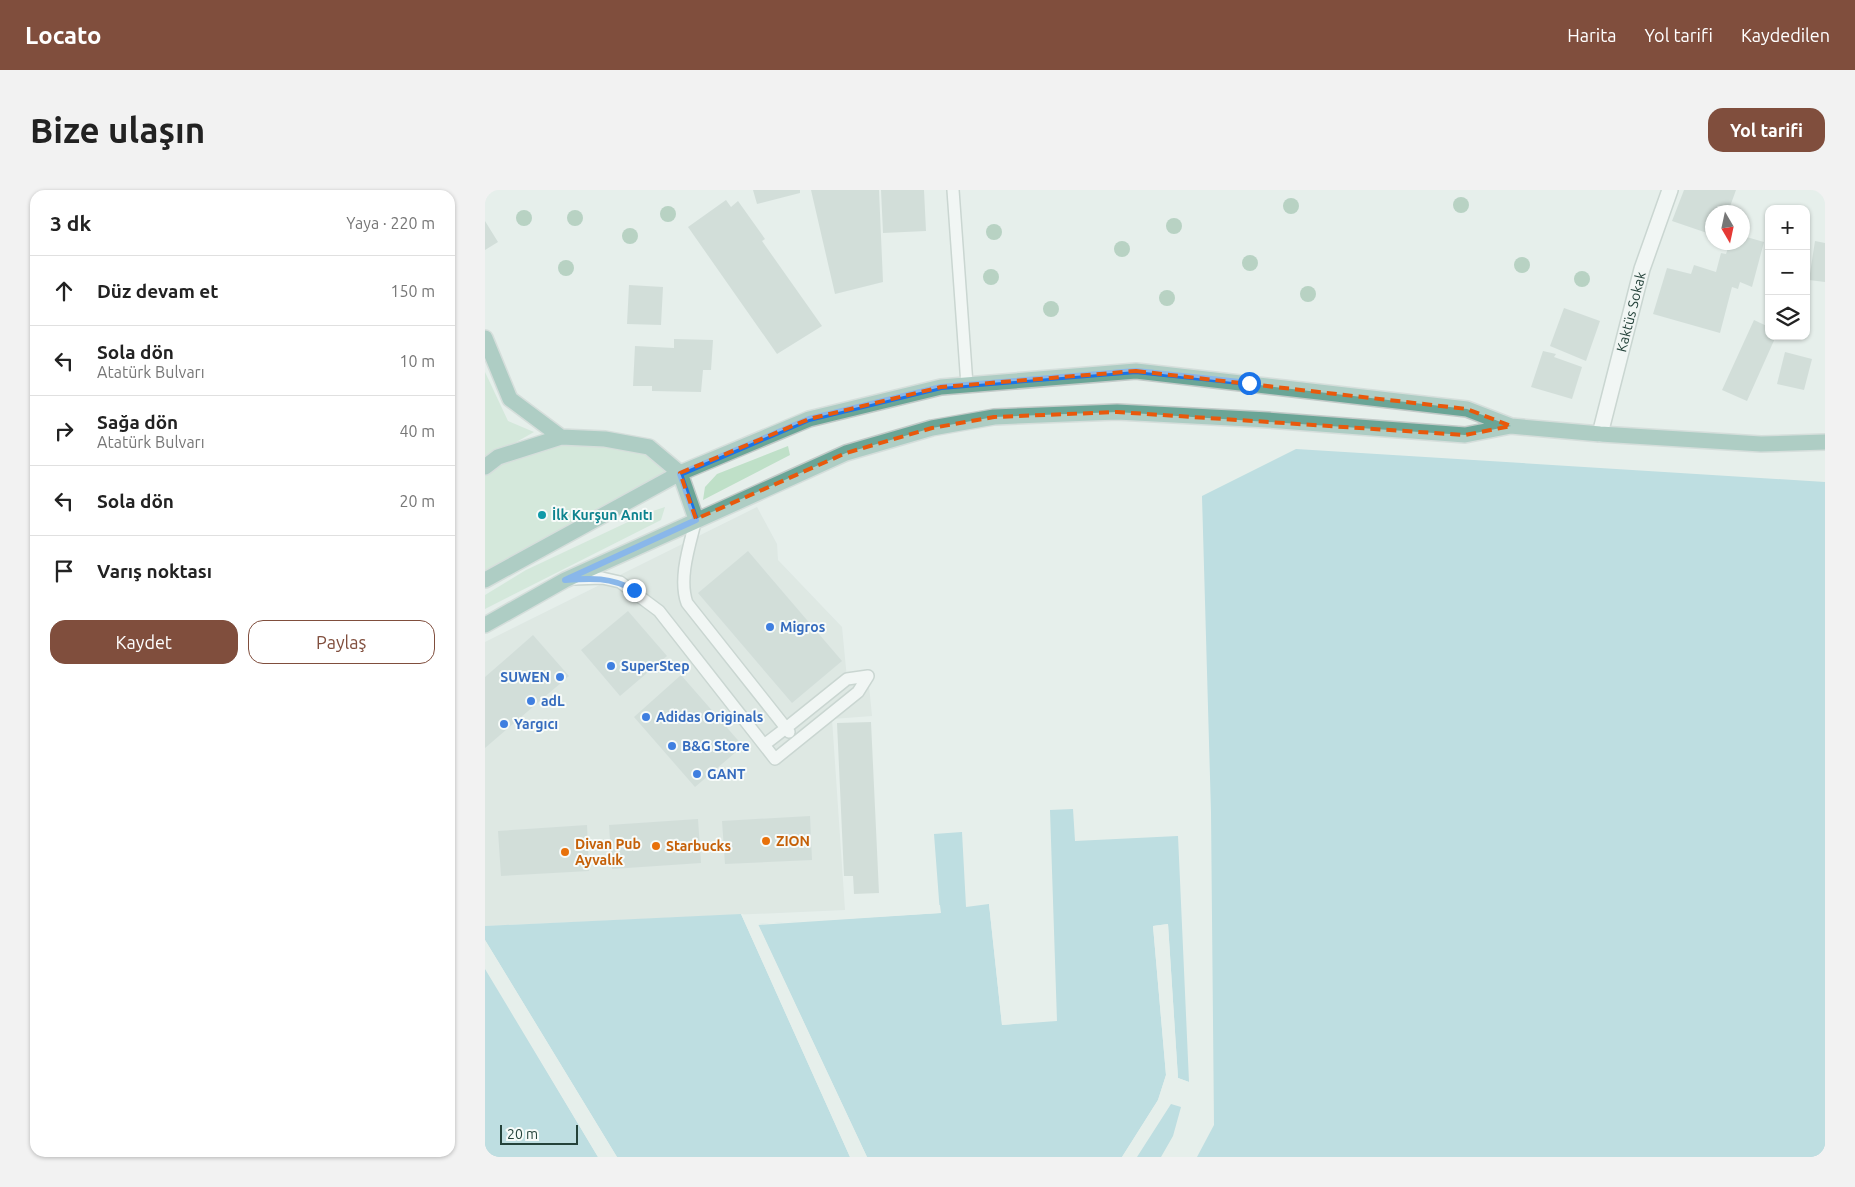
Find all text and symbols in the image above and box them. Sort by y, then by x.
text: Locato [25,22,101,49]
text: Harita [1567,25,1616,45]
text: Yol tarifi [1644,25,1713,45]
text: Kaydedilen [1741,25,1830,45]
button: Yol tarifi [1708,108,1825,152]
text: Bize ulaşın [30,110,205,150]
north arrow [1705,205,1750,250]
map controls [1765,205,1810,340]
button: + [1765,205,1810,250]
text: 3 dk [50,211,91,235]
text: Yaya · 220 m [346,214,435,232]
button: − [1765,250,1810,295]
street label: Kaktüs Sokak [1613,270,1649,354]
icon: ahead [50,277,78,305]
text: Düz devam et [97,280,218,302]
text: 150 m [390,282,435,300]
button: layers [1765,295,1810,340]
text: Sola dön [97,341,174,363]
icon: left [50,347,78,375]
text: 10 m [399,352,435,370]
text: Atatürk Bulvarı [97,363,205,381]
route start [1238,372,1261,395]
text: Sağa dön [97,411,178,433]
icon: right [50,417,78,445]
text: 40 m [399,422,435,440]
text: Atatürk Bulvarı [97,433,205,451]
icon: left [50,487,78,515]
text: Sola dön [97,490,174,512]
text: 20 m [399,492,435,510]
place label: İlk Kurşun Anıtı [552,506,653,524]
marker: İlk Kurşun Anıtı [536,509,548,521]
icon: arrive [50,557,78,585]
text: Varış noktası [97,560,212,582]
route end [623,579,646,602]
place label: Migros [780,619,826,635]
button: Kaydet [50,620,238,664]
button: Paylaş [248,620,435,664]
marker: Migros [764,621,776,633]
place label: SuperStep [621,658,690,674]
marker: SuperStep [605,660,617,672]
place label: SUWEN [500,669,550,685]
marker: SUWEN [554,671,566,683]
place label: adL [541,693,565,709]
marker: adL [525,695,537,707]
place label: Adidas Originals [656,709,764,725]
marker: Adidas Originals [640,711,652,723]
place label: Yargıcı [514,716,558,732]
marker: Yargıcı [498,718,510,730]
place label: B&G Store [682,738,750,754]
marker: B&G Store [666,740,678,752]
place label: GANT [707,766,746,782]
marker: GANT [691,768,703,780]
place label: ZION [776,833,810,849]
marker: ZION [760,835,772,847]
place label: Divan Pub Ayvalık [575,836,641,868]
place label: Starbucks [666,838,731,854]
marker: Starbucks [650,840,662,852]
marker: Divan Pub Ayvalık [559,846,571,858]
scale bar [500,1122,577,1145]
text: 20 m [507,1126,538,1142]

